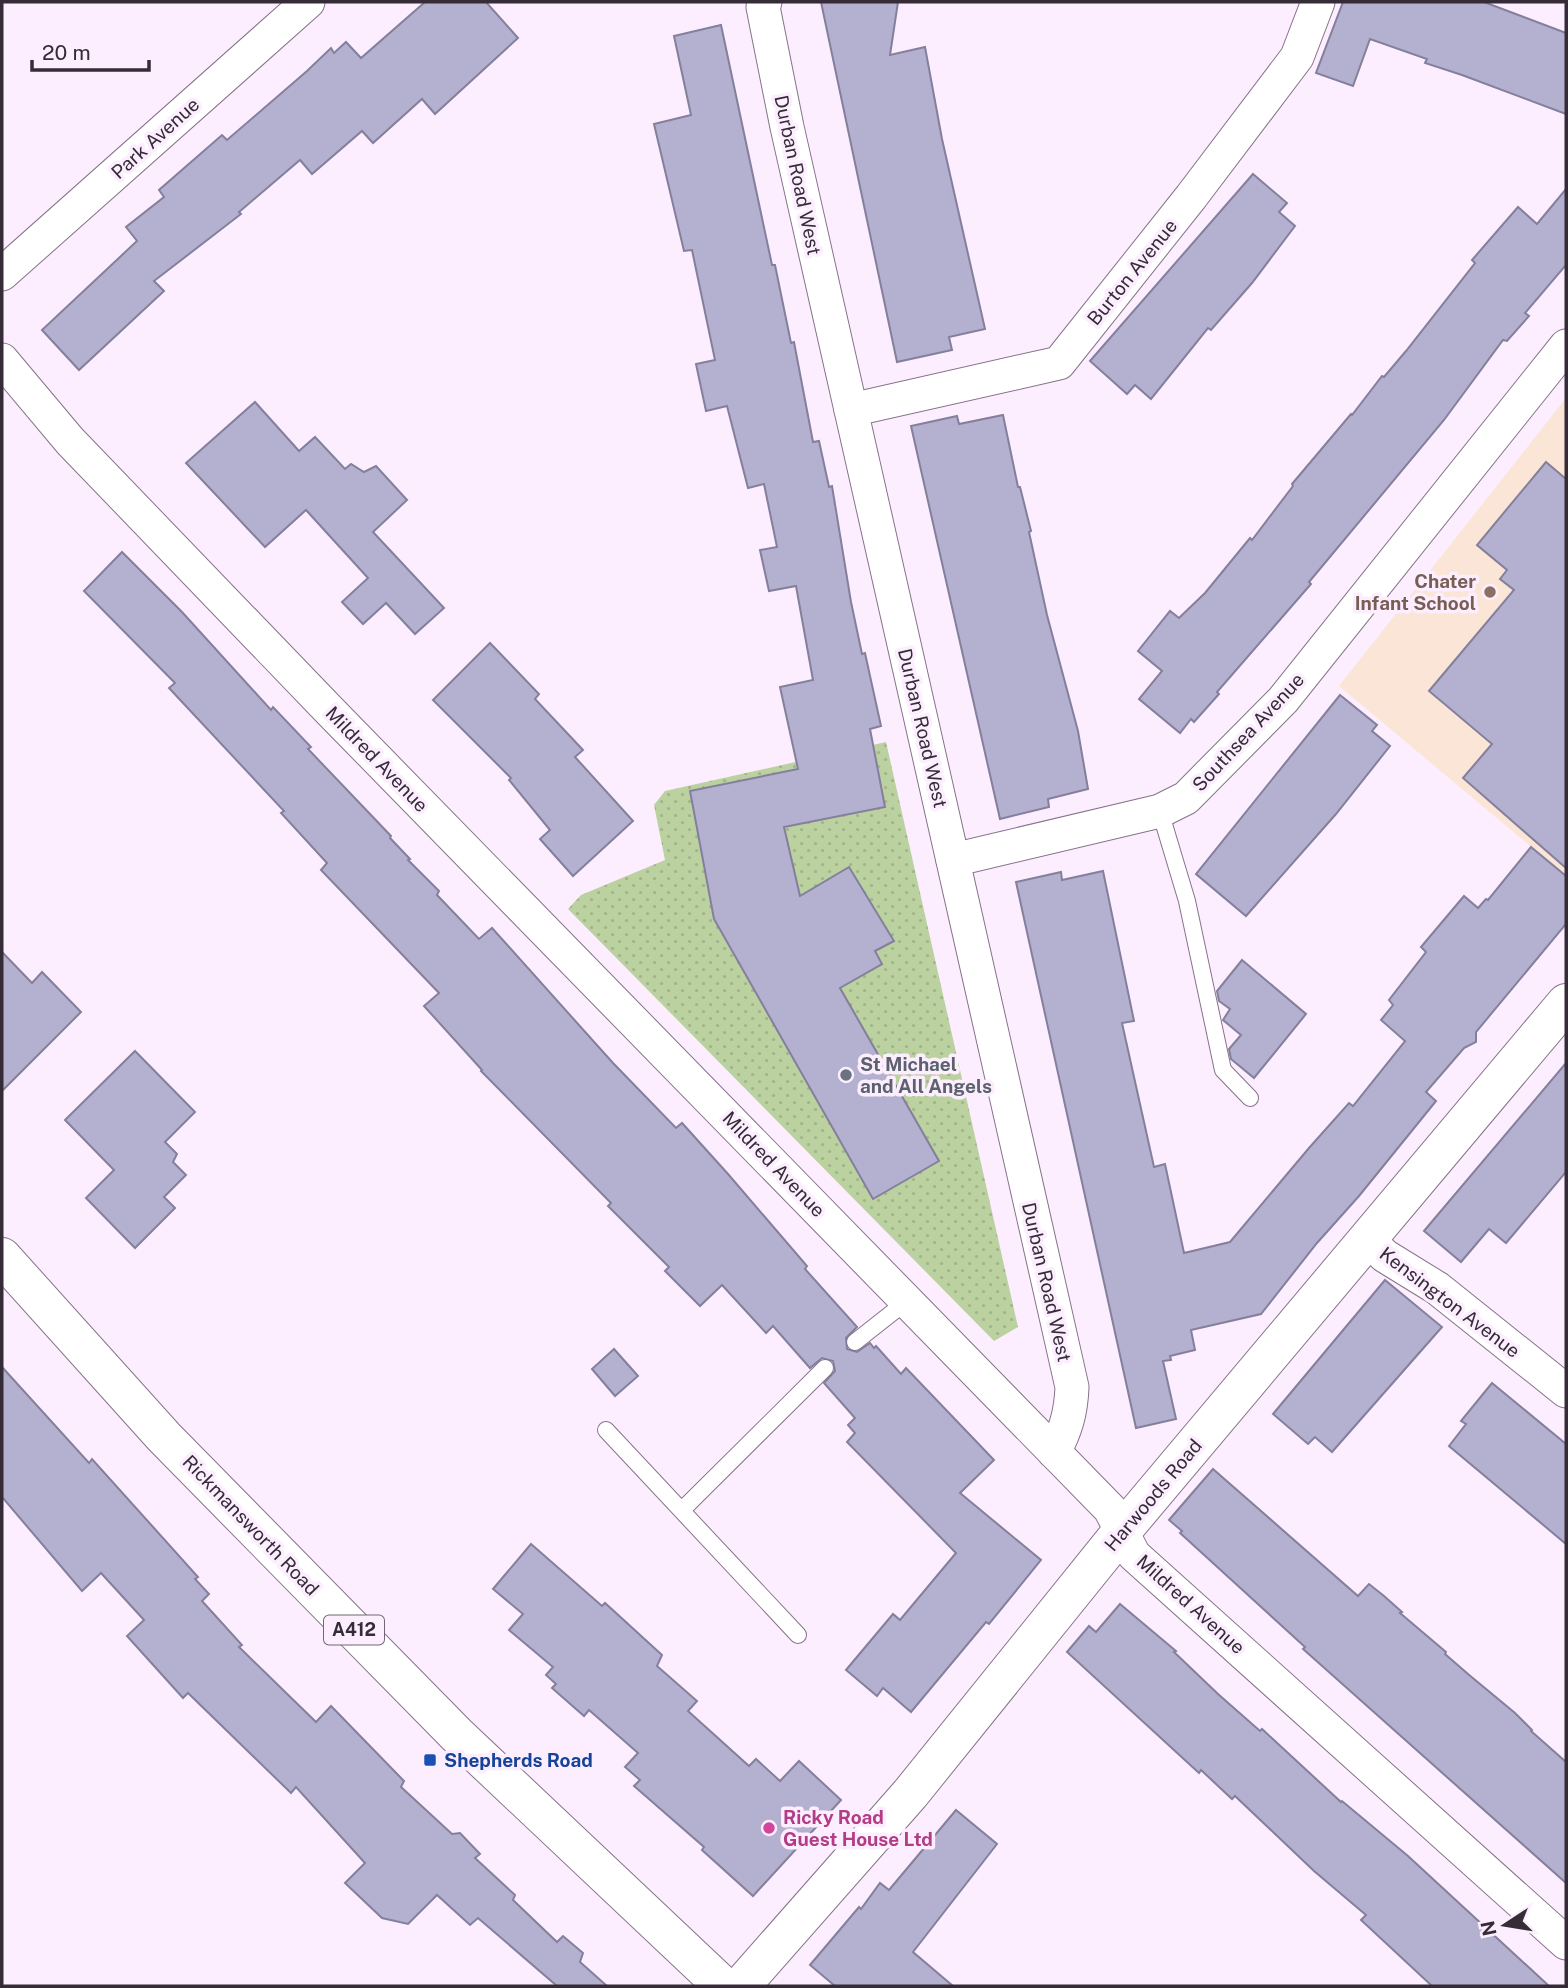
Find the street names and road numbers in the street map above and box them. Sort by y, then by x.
street label: Park Avenue [107,93,203,183]
street label: Durban Road West [770,93,826,257]
street label: Burton Avenue [1083,215,1181,329]
street label: Durban Road West [894,646,952,810]
street label: Southsea Avenue [1188,668,1308,796]
street label: Mildred Avenue [321,702,433,816]
street label: Mildred Avenue [718,1107,830,1221]
street label: Durban Road West [1018,1200,1076,1364]
street label: Kensington Avenue [1375,1242,1525,1362]
street label: Harwoods Road [1100,1435,1206,1555]
street label: Rickmansworth Road [178,1450,324,1600]
street label: Mildred Avenue [1132,1550,1250,1658]
road number: A412 [324,1616,384,1644]

